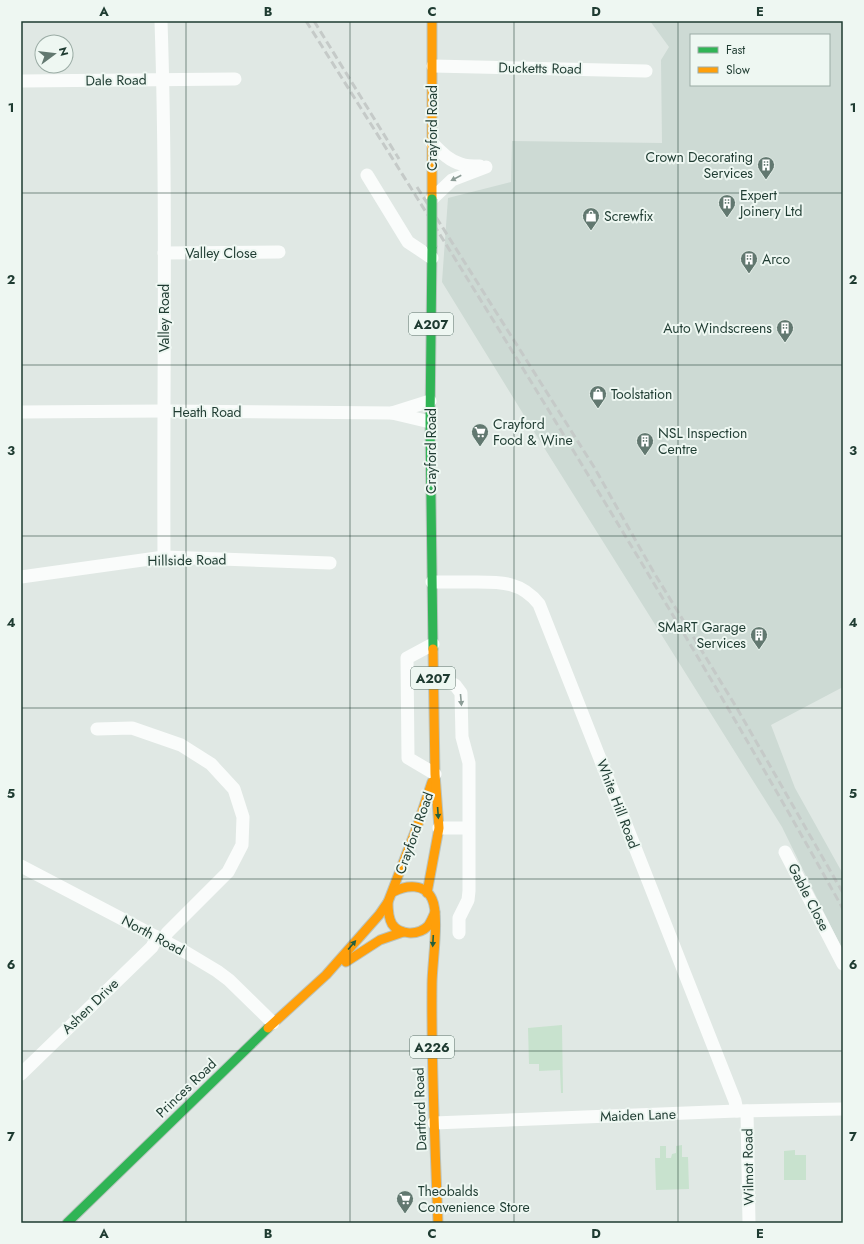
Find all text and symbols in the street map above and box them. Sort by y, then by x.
text: A [98,2,109,21]
text: B [264,2,273,21]
text: C [427,2,437,21]
text: D [591,2,601,21]
text: E [756,2,764,21]
north arrow [34,34,74,74]
legend [690,34,830,86]
text: Fast [726,41,745,59]
text: N [55,45,73,58]
street label: Ducketts Road [498,57,582,79]
text: Slow [726,61,751,79]
street label: Dale Road [85,69,147,91]
street label: Crayford Road [422,85,442,171]
text: 1 [8,98,14,117]
text: 1 [850,98,856,117]
place label: Crown Decorating Services [645,147,753,183]
building icon: Crown Decorating Services [756,155,776,180]
one-way arrow [450,175,462,181]
place label: Expert Joinery Ltd [738,185,802,221]
building icon: Expert Joinery Ltd [717,193,737,218]
shop icon: Screwfix [581,206,601,231]
place label: Screwfix [604,206,653,226]
street label: Valley Close [185,243,257,263]
building icon: Arco [739,249,759,274]
place label: Arco [762,249,791,269]
text: 2 [7,270,15,289]
text: 2 [849,270,857,289]
street label: Valley Road [154,284,174,352]
road number: A207 [409,313,453,335]
place label: Auto Windscreens [663,318,772,338]
building icon: Auto Windscreens [775,318,795,343]
shop icon: Toolstation [588,384,608,409]
place label: Toolstation [611,384,672,404]
street label: Heath Road [172,402,242,422]
street label: Crayford Road [421,408,441,494]
place label: Crayford Food & Wine [493,414,573,450]
supermarket icon: Crayford Food & Wine [470,422,490,447]
place label: NSL Inspection Centre [658,423,747,459]
building icon: NSL Inspection Centre [635,431,655,456]
text: 3 [7,441,15,460]
text: 3 [849,441,857,460]
street label: Hillside Road [147,549,227,571]
text: 4 [6,613,16,632]
text: 4 [848,613,858,632]
place label: SMaRT Garage Services [657,617,746,653]
building icon: SMaRT Garage Services [749,625,769,650]
road number: A207 [411,667,455,689]
one-way arrow [458,694,465,706]
street label: White Hill Road [592,756,644,852]
text: 5 [7,784,15,803]
text: 5 [849,784,857,803]
street label: Crayford Road [390,789,438,877]
one-way arrow [434,807,441,819]
street label: Gable Close [783,860,835,934]
street label: North Road [118,910,188,960]
one-way arrow [430,935,436,948]
one-way arrow [347,940,356,951]
text: 6 [7,955,16,974]
text: 6 [849,955,858,974]
street label: Ashen Drive [57,974,123,1038]
road number: A226 [410,1036,454,1058]
street label: Princes Road [151,1054,221,1122]
street label: Dartford Road [409,1067,431,1151]
street label: Maiden Lane [600,1104,676,1126]
text: 7 [7,1127,15,1146]
text: 7 [849,1127,857,1146]
street label: Wilmot Road [737,1128,759,1206]
place label: Theobalds Convenience Store [418,1181,530,1217]
supermarket icon: Theobalds Convenience Store [395,1189,415,1214]
text: A [98,1224,109,1243]
text: B [264,1224,273,1243]
text: C [427,1224,437,1243]
text: D [591,1224,601,1243]
text: E [756,1224,764,1243]

